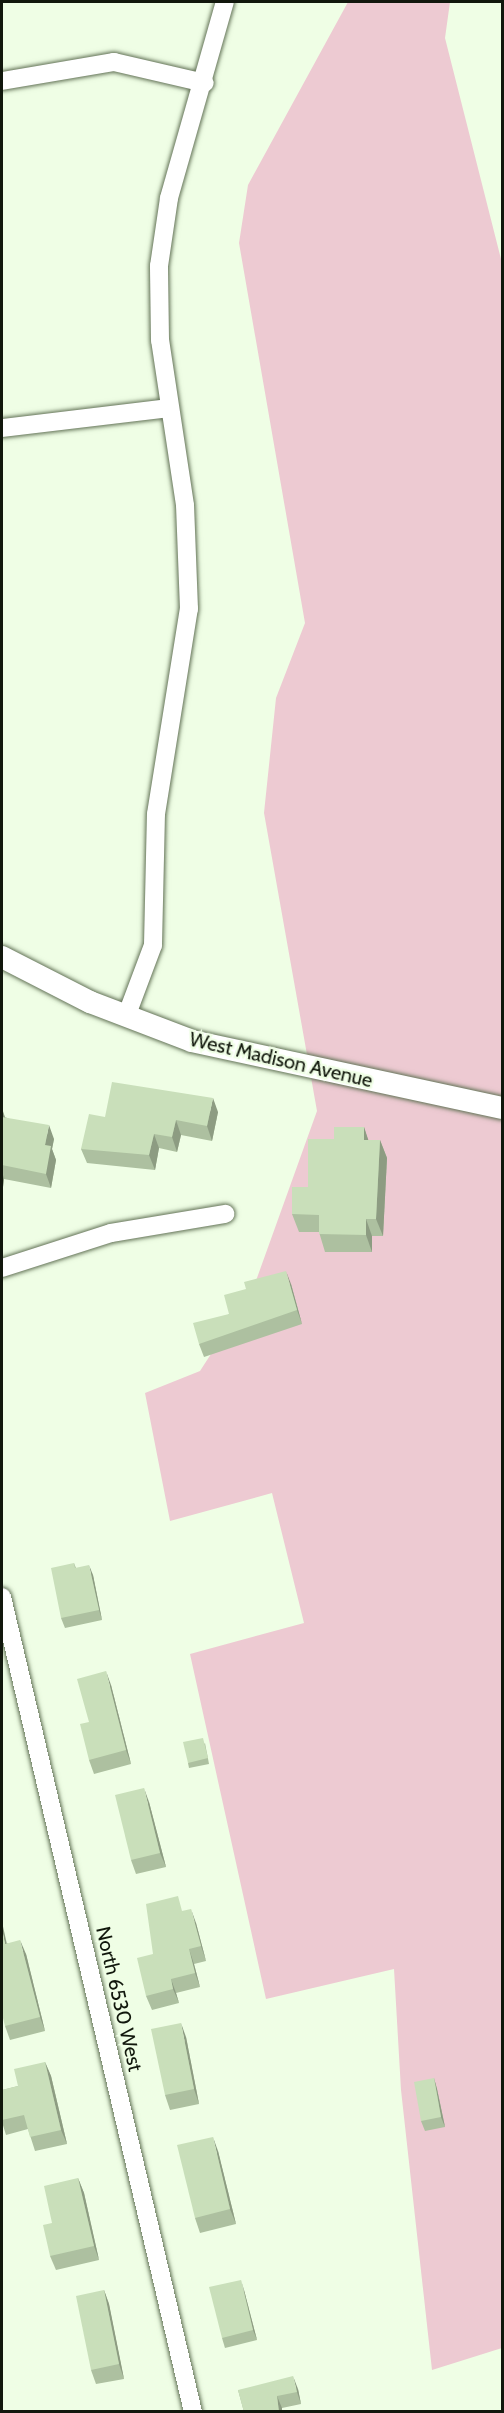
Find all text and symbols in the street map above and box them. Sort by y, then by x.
street label: West Madison Avenue [187,1027,375,1093]
street label: North 6530 West [91,1924,147,2074]

